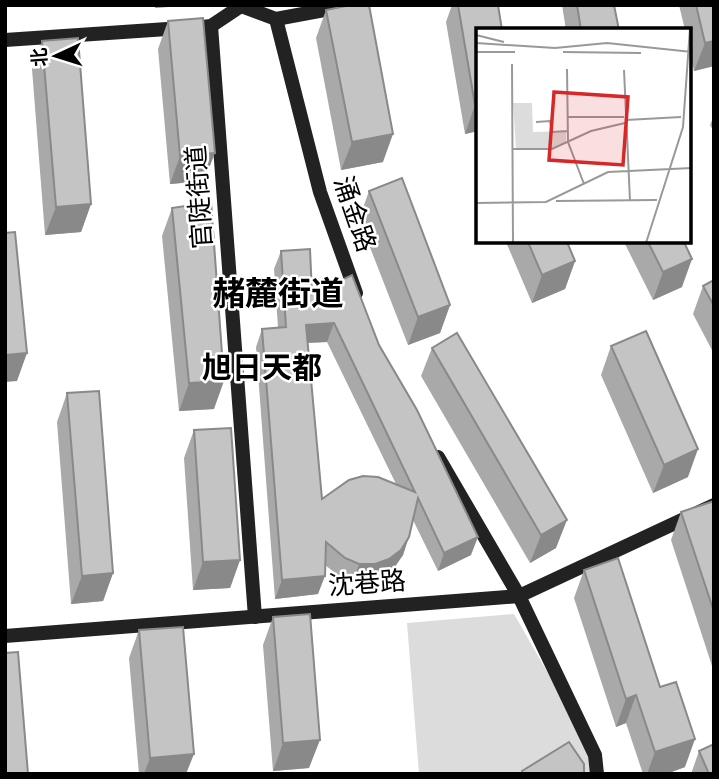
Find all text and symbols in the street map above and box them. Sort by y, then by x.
north arrow [21,21,91,91]
inset map [476,28,691,243]
text: 北 [23,47,54,68]
street label: 官陡街道 [175,144,222,250]
street label: 涌金路 [324,171,387,257]
district label: 赭麓街道 [212,268,344,318]
district label: 旭日天都 [202,344,322,390]
street label: 沈巷路 [327,560,407,605]

